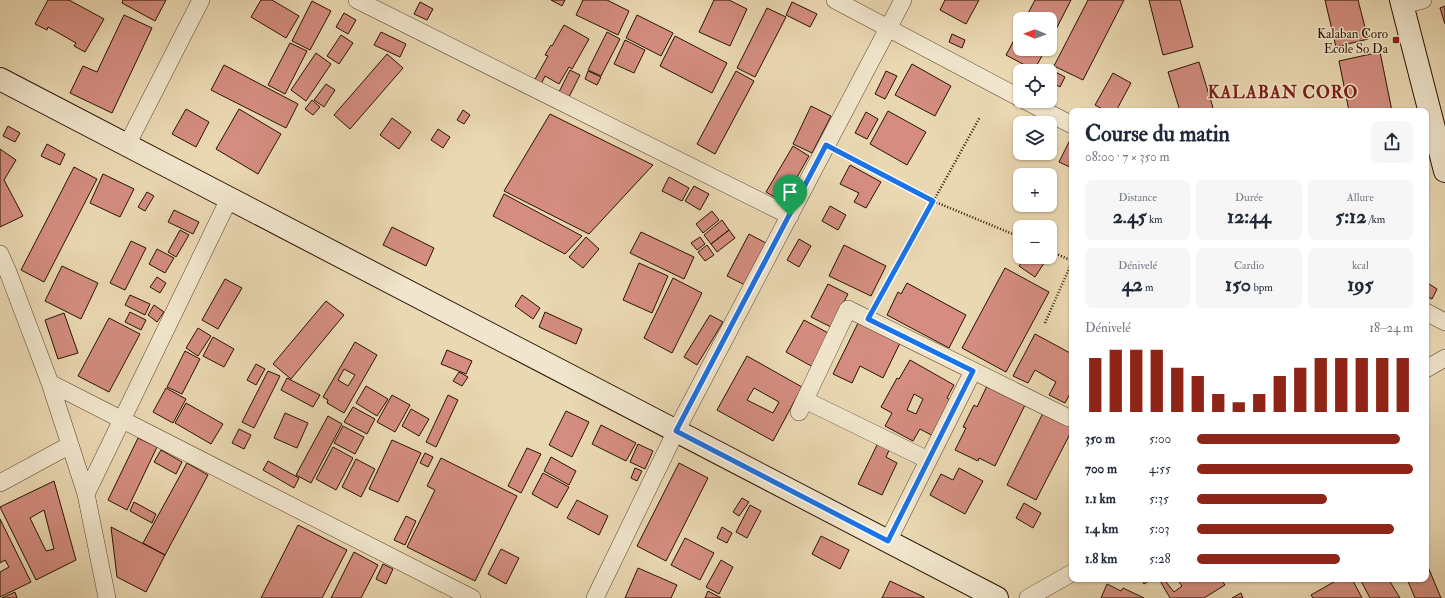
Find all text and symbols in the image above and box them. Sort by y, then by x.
north arrow [1013,12,1057,56]
map controls [1013,12,1057,264]
place label: Kalaban Coro Ecole So Da [1317,26,1389,57]
marker: Kalaban Coro Ecole So Da [1391,35,1401,45]
button: locate [1013,64,1057,108]
district label: KALABAN CORO [1208,82,1358,103]
button: layers [1013,116,1057,160]
text: Course du matin [1085,120,1230,148]
button: share [1371,121,1413,163]
text: 08:00 · 7 × 350 m [1085,149,1170,165]
button: + [1013,168,1057,212]
pin [773,175,807,216]
icon: arrive [779,181,801,203]
text: Distance [1118,191,1157,204]
text: Durée [1235,191,1263,204]
text: Allure [1347,191,1374,204]
text: 2.45 [1113,204,1147,229]
text: 12:44 [1227,204,1271,229]
text: 5:12 [1335,204,1366,229]
text: km [1147,213,1163,226]
text: /km [1366,213,1385,226]
button: − [1013,220,1057,264]
text: Dénivelé [1118,259,1157,272]
text: Cardio [1234,259,1264,272]
text: kcal [1352,259,1369,272]
text: 42 [1122,272,1143,297]
text: 150 [1225,272,1251,297]
text: 195 [1347,272,1373,297]
text: m [1143,281,1154,294]
text: bpm [1251,281,1273,294]
text: Dénivelé [1085,320,1131,336]
text: 18–24 m [1369,320,1413,336]
text: 350 m [1085,431,1115,447]
text: 5:00 [1149,431,1171,447]
text: 700 m [1085,461,1117,477]
text: 4:55 [1149,461,1171,477]
text: 1.1 km [1085,491,1116,507]
text: 5:35 [1149,491,1169,507]
text: 1.4 km [1085,521,1118,537]
text: 5:03 [1149,521,1170,537]
text: 1.8 km [1085,551,1117,567]
text: 5:28 [1149,551,1171,567]

